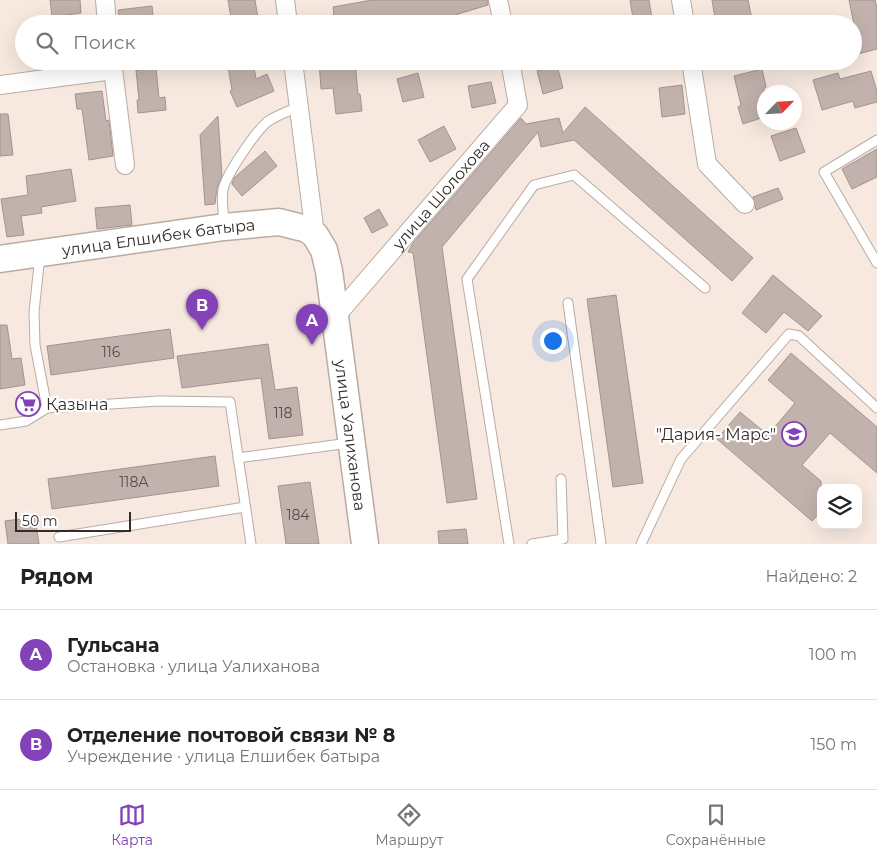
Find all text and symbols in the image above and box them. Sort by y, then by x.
search box [15,15,862,70]
icon: search [33,29,61,57]
text: Поиск [73,31,136,54]
north arrow [757,85,802,130]
street label: улица Шолохова [388,135,494,254]
street label: улица Елшибек батыра [60,215,256,260]
pin: B [186,289,218,330]
pin: A [296,304,328,345]
your location [540,328,566,354]
house number: 116 [102,343,121,361]
street label: улица Уалиханова [331,357,370,512]
supermarket icon: Қазына [15,391,41,417]
place label: Қазына [46,395,108,414]
house number: 118 [273,404,293,422]
school or university icon: "Дария- Марс" [781,421,807,447]
place label: "Дария- Марс" [656,425,776,444]
house number: 118А [119,473,149,491]
map controls [817,484,862,529]
button: layers [817,484,862,529]
house number: 184 [286,506,310,524]
scale bar [15,509,131,532]
text: 50 m [22,512,58,530]
text: Рядом [20,564,93,589]
text: Найдено: 2 [766,567,857,586]
text: Гульсана [67,634,160,657]
text: A [30,645,42,664]
text: 100 m [809,645,857,664]
text: Остановка · улица Уалиханова [67,657,320,676]
text: Отделение почтовой связи № 8 [67,724,395,747]
text: B [30,735,42,754]
text: 150 m [810,735,857,754]
text: Учреждение · улица Елшибек батыра [67,747,380,766]
tab: Карта [111,801,153,849]
tab: Маршрут [375,801,443,849]
tab: Сохранённые [666,801,766,849]

